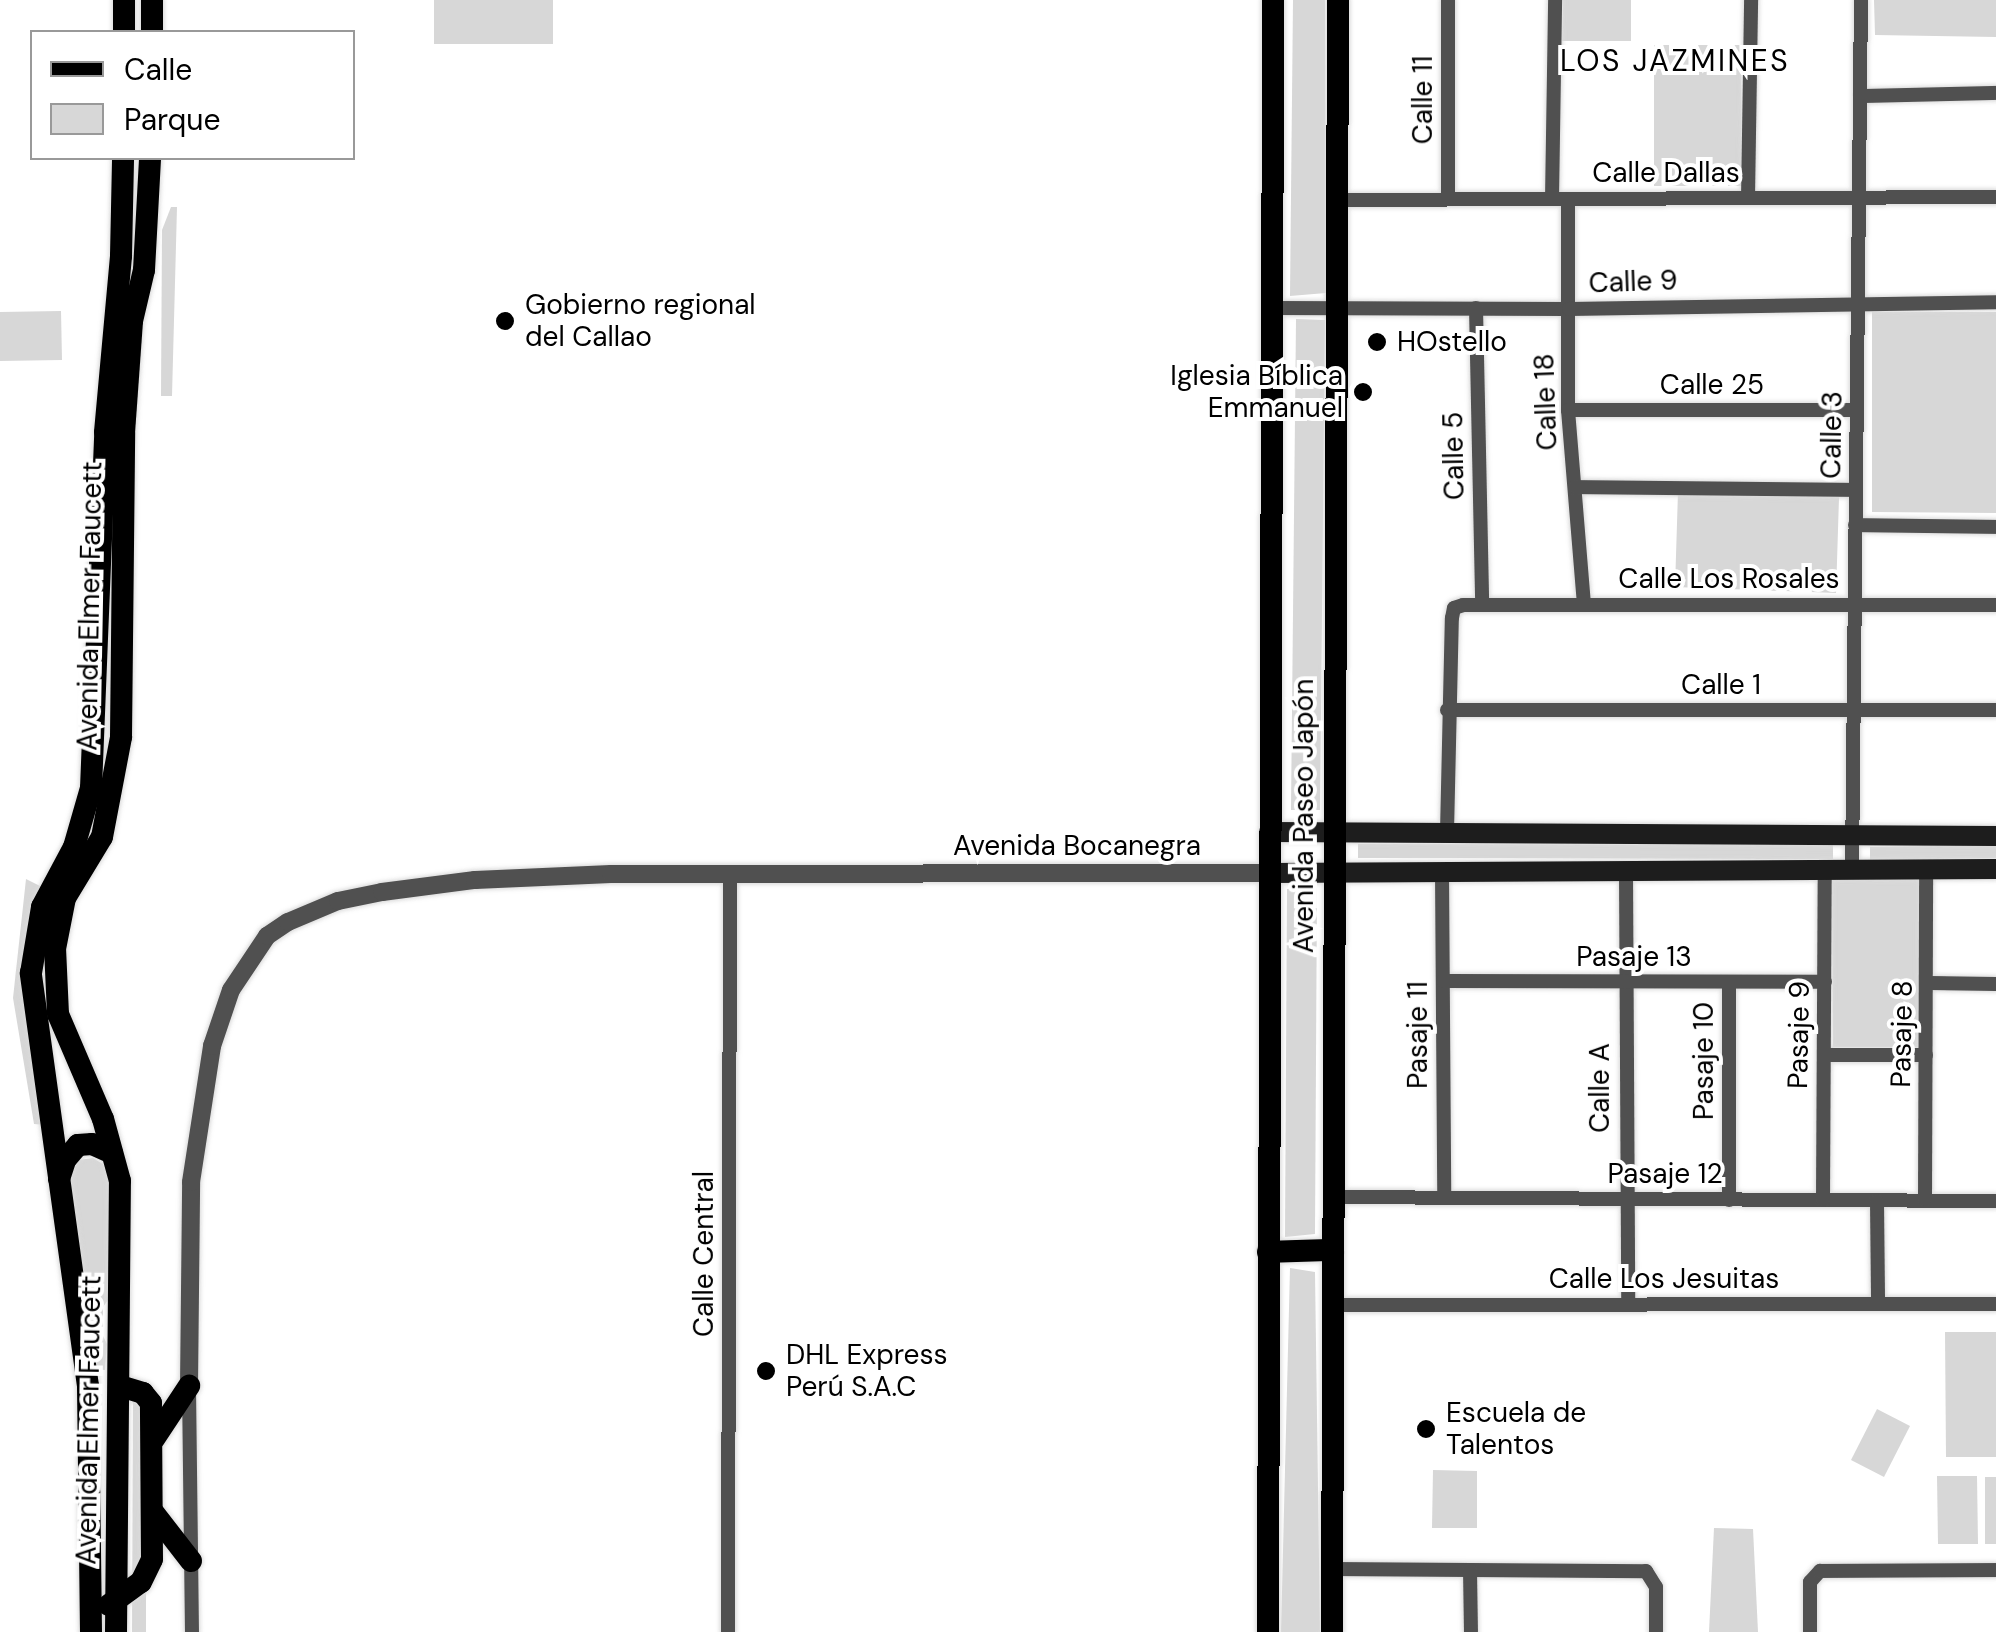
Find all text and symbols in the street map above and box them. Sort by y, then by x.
legend [30,30,355,160]
district label: LOS JAZMINES [1560,43,1790,79]
text: Calle [124,50,192,89]
street label: Calle 11 [1406,56,1440,144]
text: Parque [124,100,221,139]
street label: Calle Dallas [1592,156,1740,190]
street label: Calle 9 [1588,264,1678,300]
place label: Gobierno regional del Callao [525,288,756,354]
marker: Gobierno regional del Callao [494,310,516,332]
place label: HOstello [1397,325,1507,359]
marker: HOstello [1366,331,1388,353]
street label: Calle 18 [1528,353,1564,451]
place label: Iglesia Bíblica Emmanuel [1170,359,1343,425]
street label: Calle 25 [1660,368,1764,402]
marker: Iglesia Bíblica Emmanuel [1352,381,1374,403]
street label: Calle 3 [1814,391,1850,479]
street label: Calle 5 [1436,412,1472,500]
street label: Avenida Elmer Faucett [71,461,109,751]
street label: Calle Los Rosales [1618,562,1840,596]
street label: Calle 1 [1681,668,1761,702]
street label: Avenida Paseo Japón [1287,679,1321,953]
street label: Avenida Bocanegra [953,829,1201,863]
street label: Pasaje 13 [1576,940,1692,974]
street label: Pasaje 8 [1884,980,1920,1088]
street label: Pasaje 11 [1401,981,1435,1089]
street label: Pasaje 9 [1781,981,1817,1089]
street label: Pasaje 10 [1687,1002,1721,1120]
street label: Calle A [1583,1043,1617,1133]
street label: Pasaje 12 [1607,1157,1723,1191]
street label: Calle Central [687,1171,721,1337]
street label: Calle Los Jesuitas [1549,1262,1779,1296]
street label: Avenida Elmer Faucett [70,1275,108,1565]
place label: DHL Express Perú S.A.C [786,1338,948,1404]
marker: DHL Express Perú S.A.C [755,1360,777,1382]
place label: Escuela de Talentos [1446,1396,1586,1462]
marker: Escuela de Talentos [1415,1418,1437,1440]

